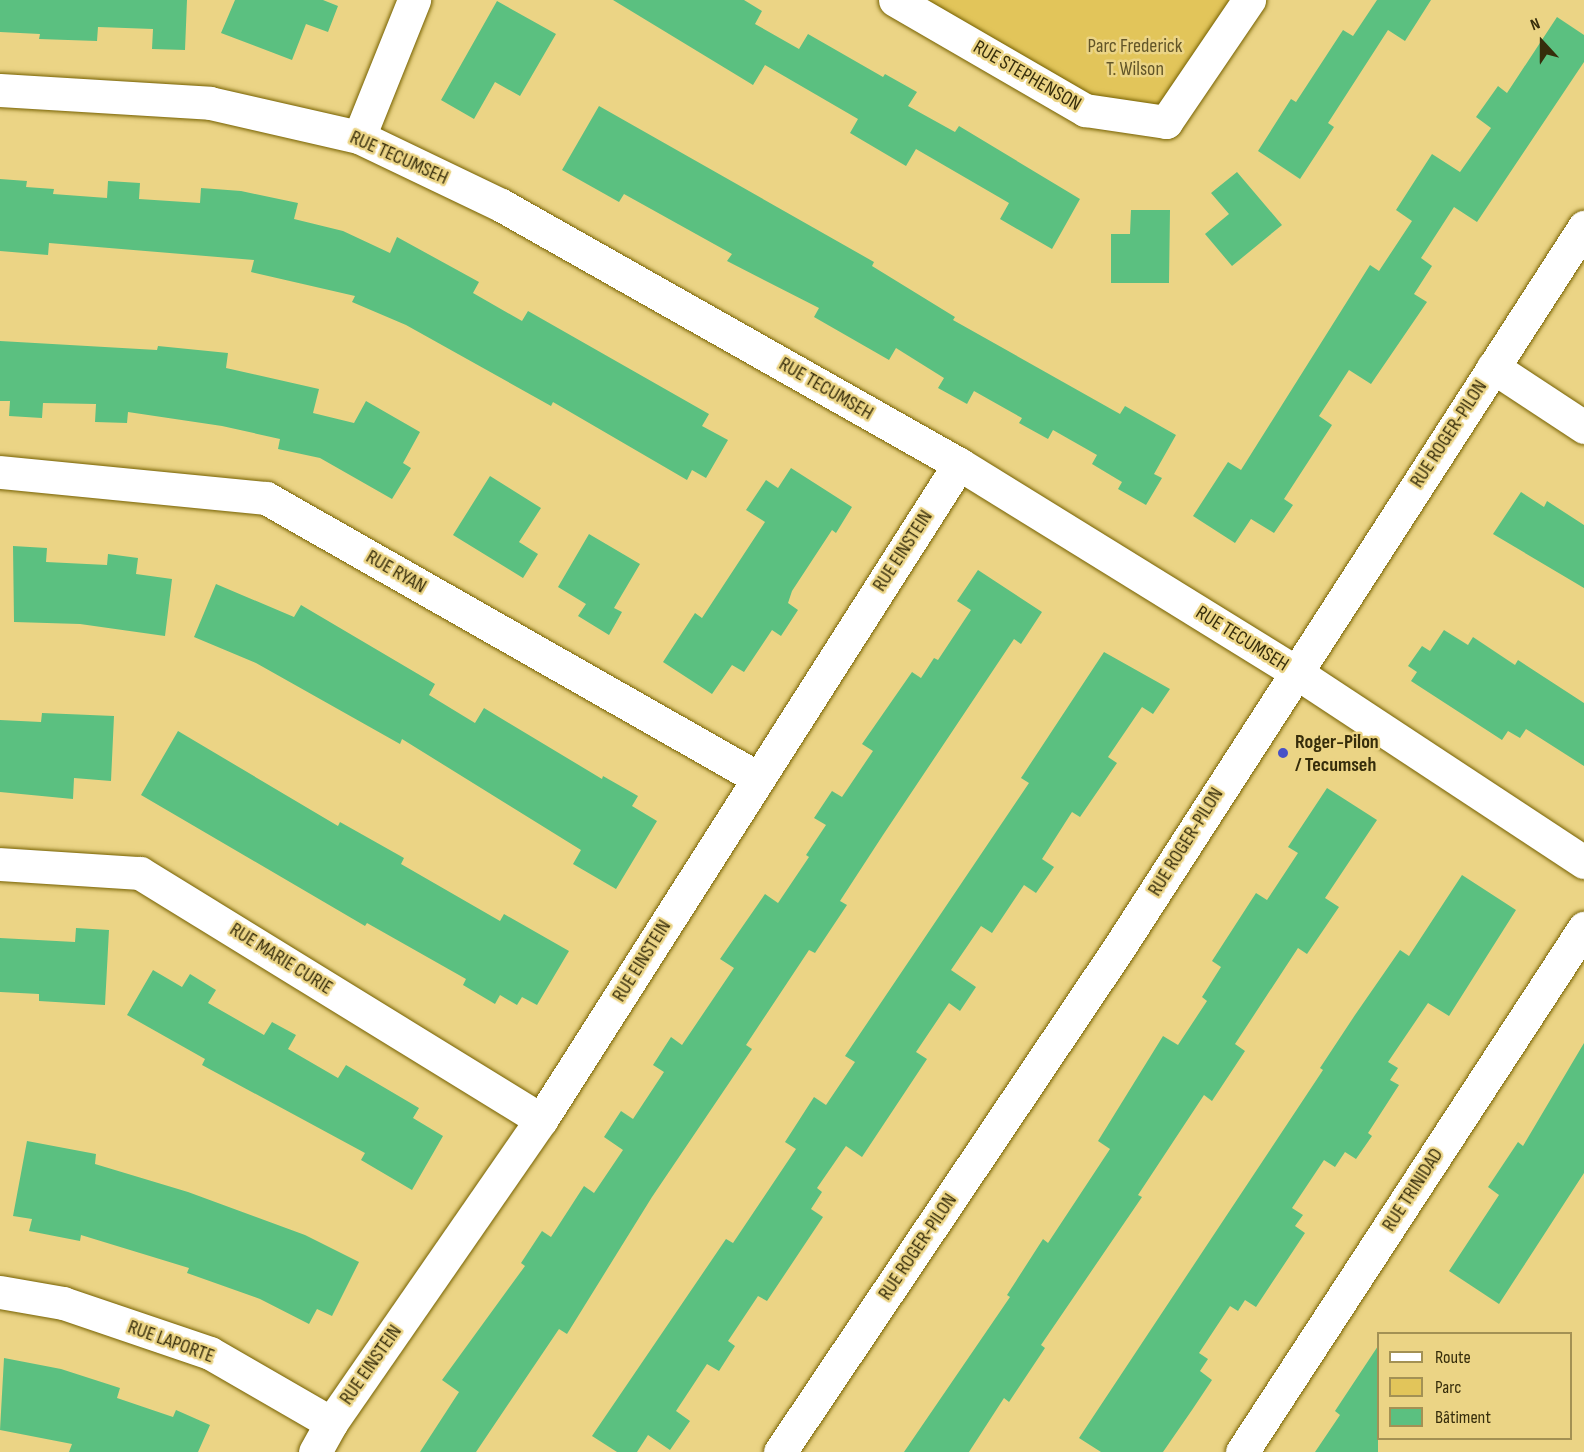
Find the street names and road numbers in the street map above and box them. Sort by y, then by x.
street label: RUE STEPHENSON [969,35,1085,117]
street label: RUE TECUMSEH [346,126,452,190]
street label: RUE TECUMSEH [775,352,877,426]
street label: RUE ROGER-PILON [1405,376,1493,492]
street label: RUE EINSTEIN [868,506,938,596]
street label: RUE RYAN [362,545,430,599]
street label: RUE TECUMSEH [1191,601,1293,677]
street label: RUE ROGER-PILON [1143,783,1229,901]
street label: RUE EINSTEIN [607,916,677,1006]
street label: RUE MARIE CURIE [225,918,337,1000]
street label: RUE TRINIDAD [1377,1144,1449,1236]
street label: RUE ROGER-PILON [874,1189,962,1305]
street label: RUE LAPORTE [125,1315,217,1369]
street label: RUE EINSTEIN [335,1320,407,1410]

